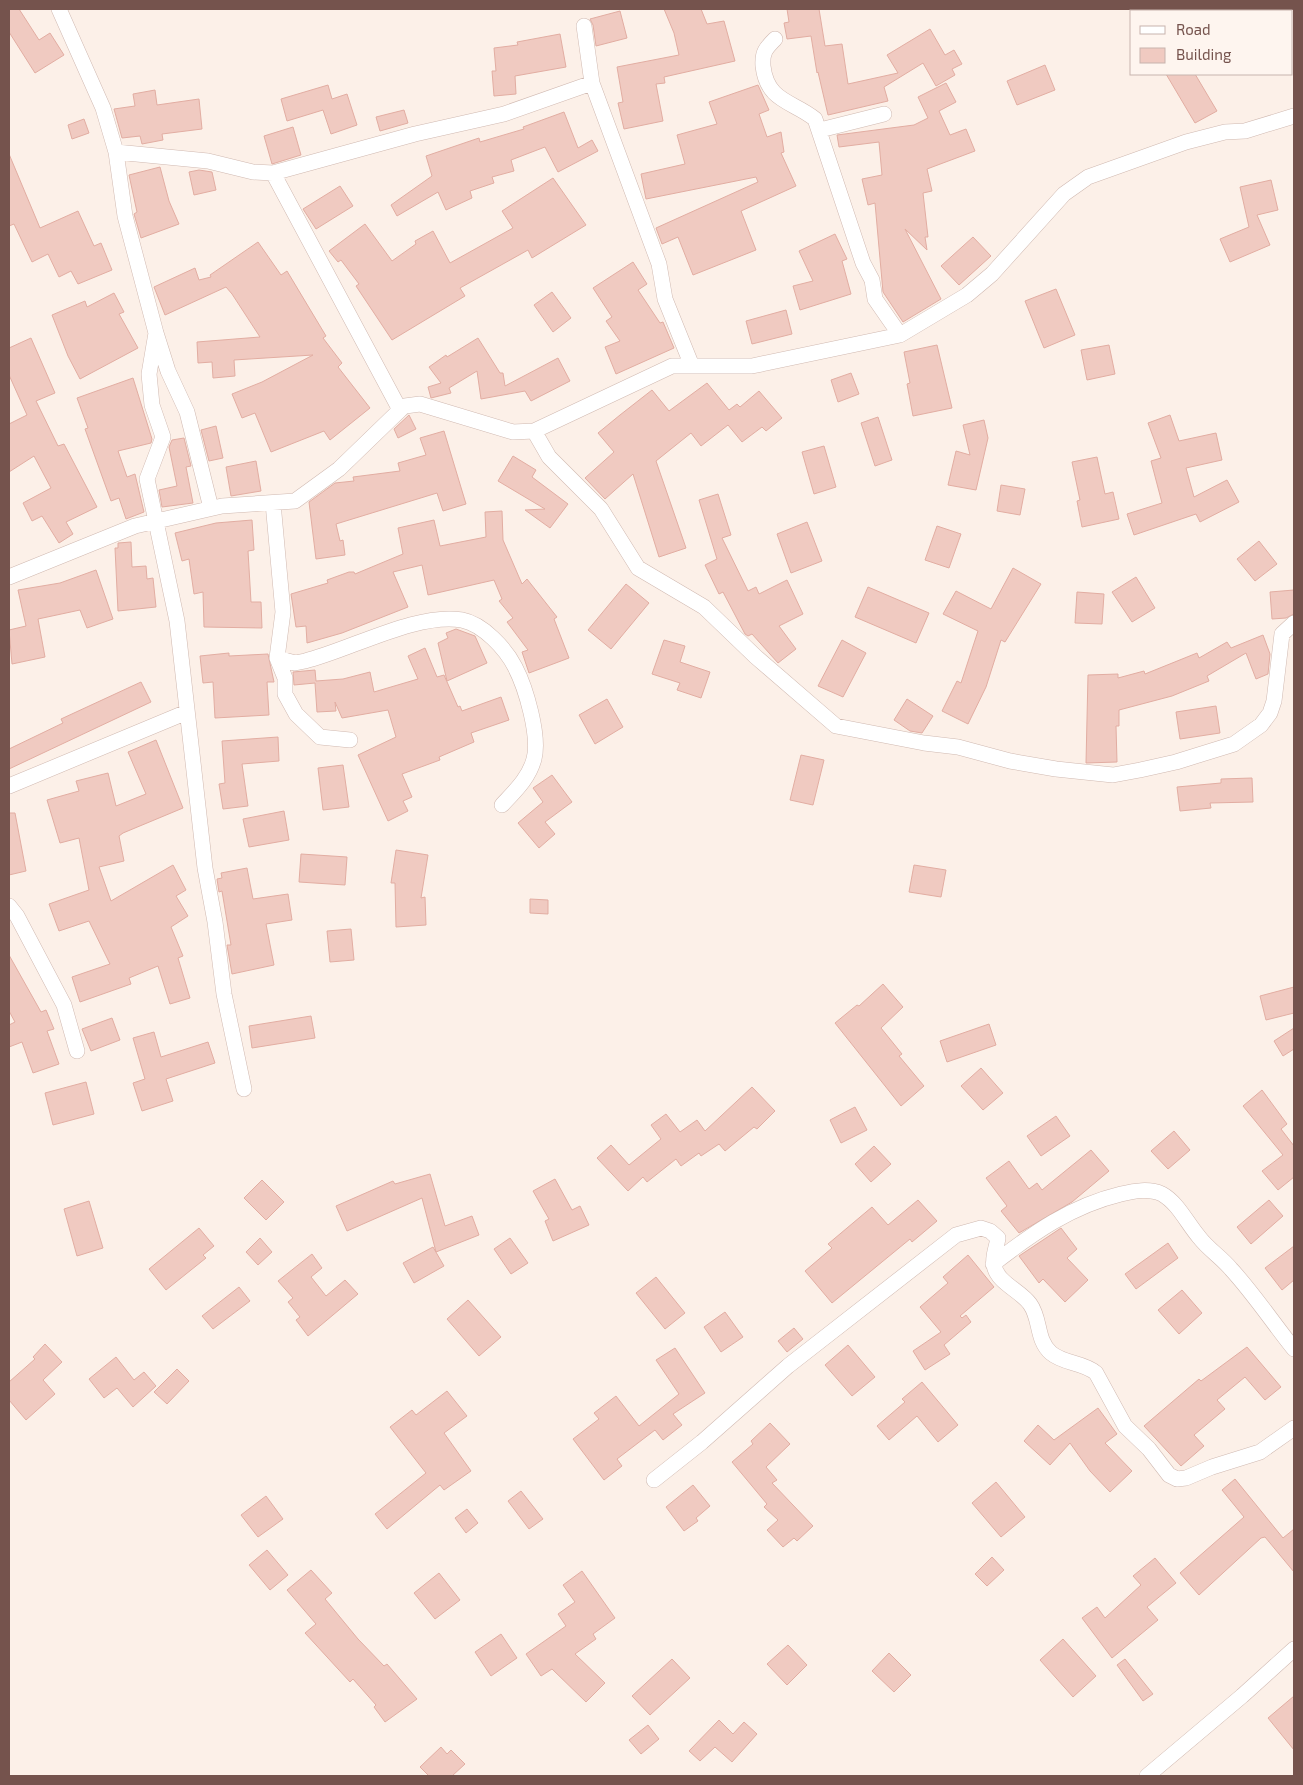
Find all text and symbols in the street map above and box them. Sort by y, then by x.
legend [1130,10,1293,75]
text: Road [1176,20,1211,38]
text: Building [1176,45,1232,63]

